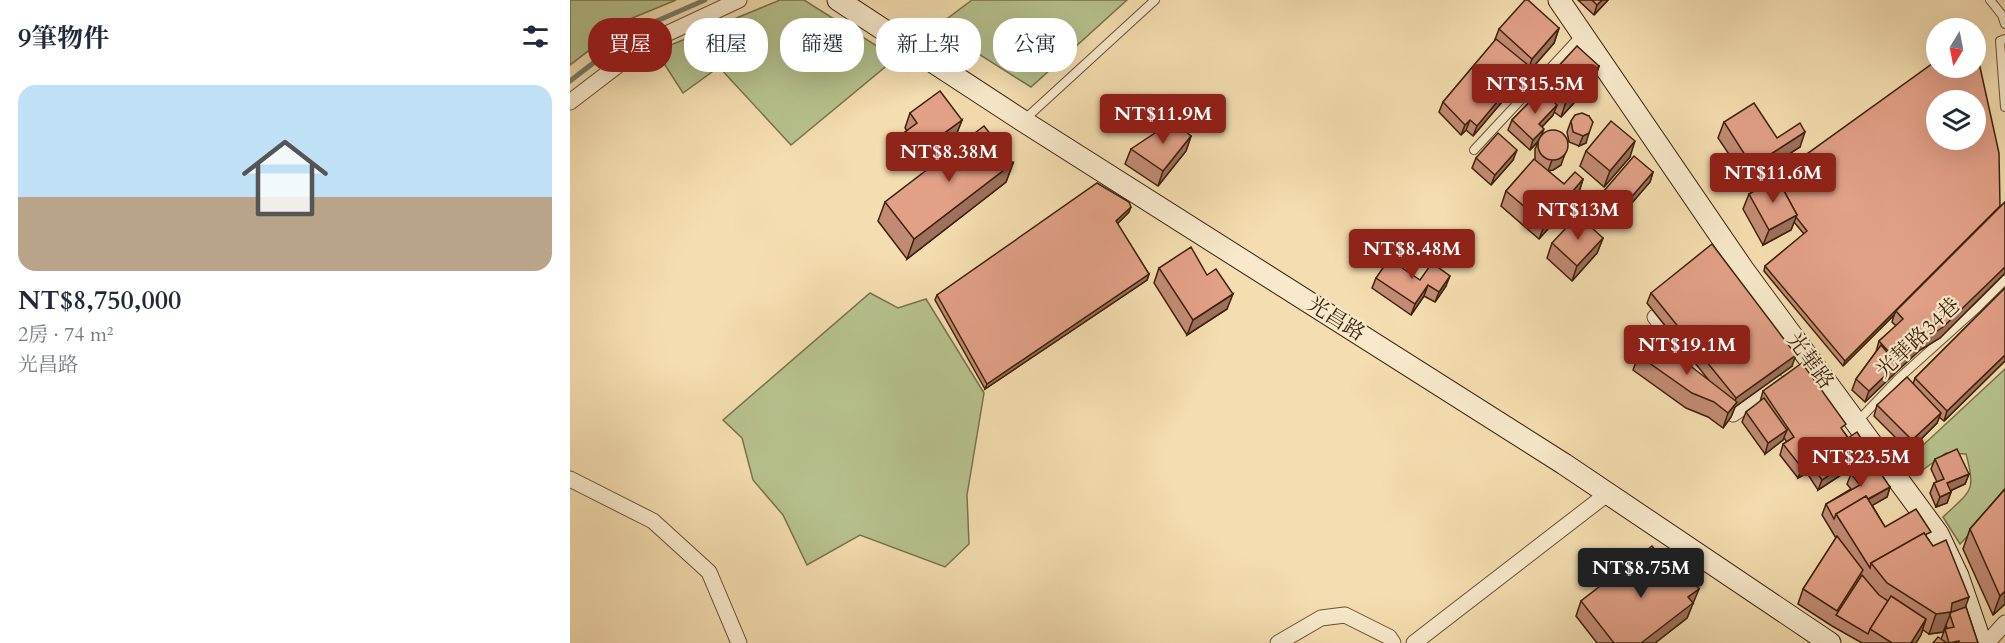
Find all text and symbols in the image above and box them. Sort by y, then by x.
chip: 買屋 [588,18,672,72]
chip: 租屋 [684,18,768,72]
chip: 篩選 [780,18,864,72]
chip: 新上架 [876,18,981,72]
chip: 公寓 [993,18,1077,72]
north arrow [1926,18,1986,78]
map controls [1926,18,1986,150]
icon: filters [519,20,552,53]
text: 9筆物件 [18,21,109,56]
pin: NT$15.5M [1473,64,1597,115]
text: NT$15.5M [1486,70,1584,97]
button: layers [1926,90,1986,150]
pin: NT$11.9M [1101,94,1225,145]
text: NT$11.9M [1114,100,1212,127]
icon: home [231,124,339,232]
pin: NT$8.38M [887,132,1011,183]
text: NT$8.38M [900,138,998,165]
pin: NT$11.6M [1711,153,1835,204]
text: NT$11.6M [1724,159,1822,186]
pin: NT$13M [1529,190,1627,241]
text: NT$13M [1537,196,1619,223]
pin: NT$8.48M [1350,229,1474,280]
text: NT$8.48M [1363,235,1461,262]
text: NT$8,750,000 [18,283,181,318]
street label: 光昌路 [1302,290,1370,348]
street label: 光華路34巷 [1870,291,1966,385]
text: 2房 · 74 m² [18,321,114,348]
pin: NT$19.1M [1625,325,1749,376]
street label: 光華路 [1780,327,1840,395]
text: NT$19.1M [1638,331,1736,358]
text: 光昌路 [18,351,78,378]
pin: NT$23.5M [1799,437,1923,488]
text: NT$23.5M [1812,443,1910,470]
pin: NT$8.75M [1579,548,1703,599]
text: NT$8.75M [1592,554,1690,581]

